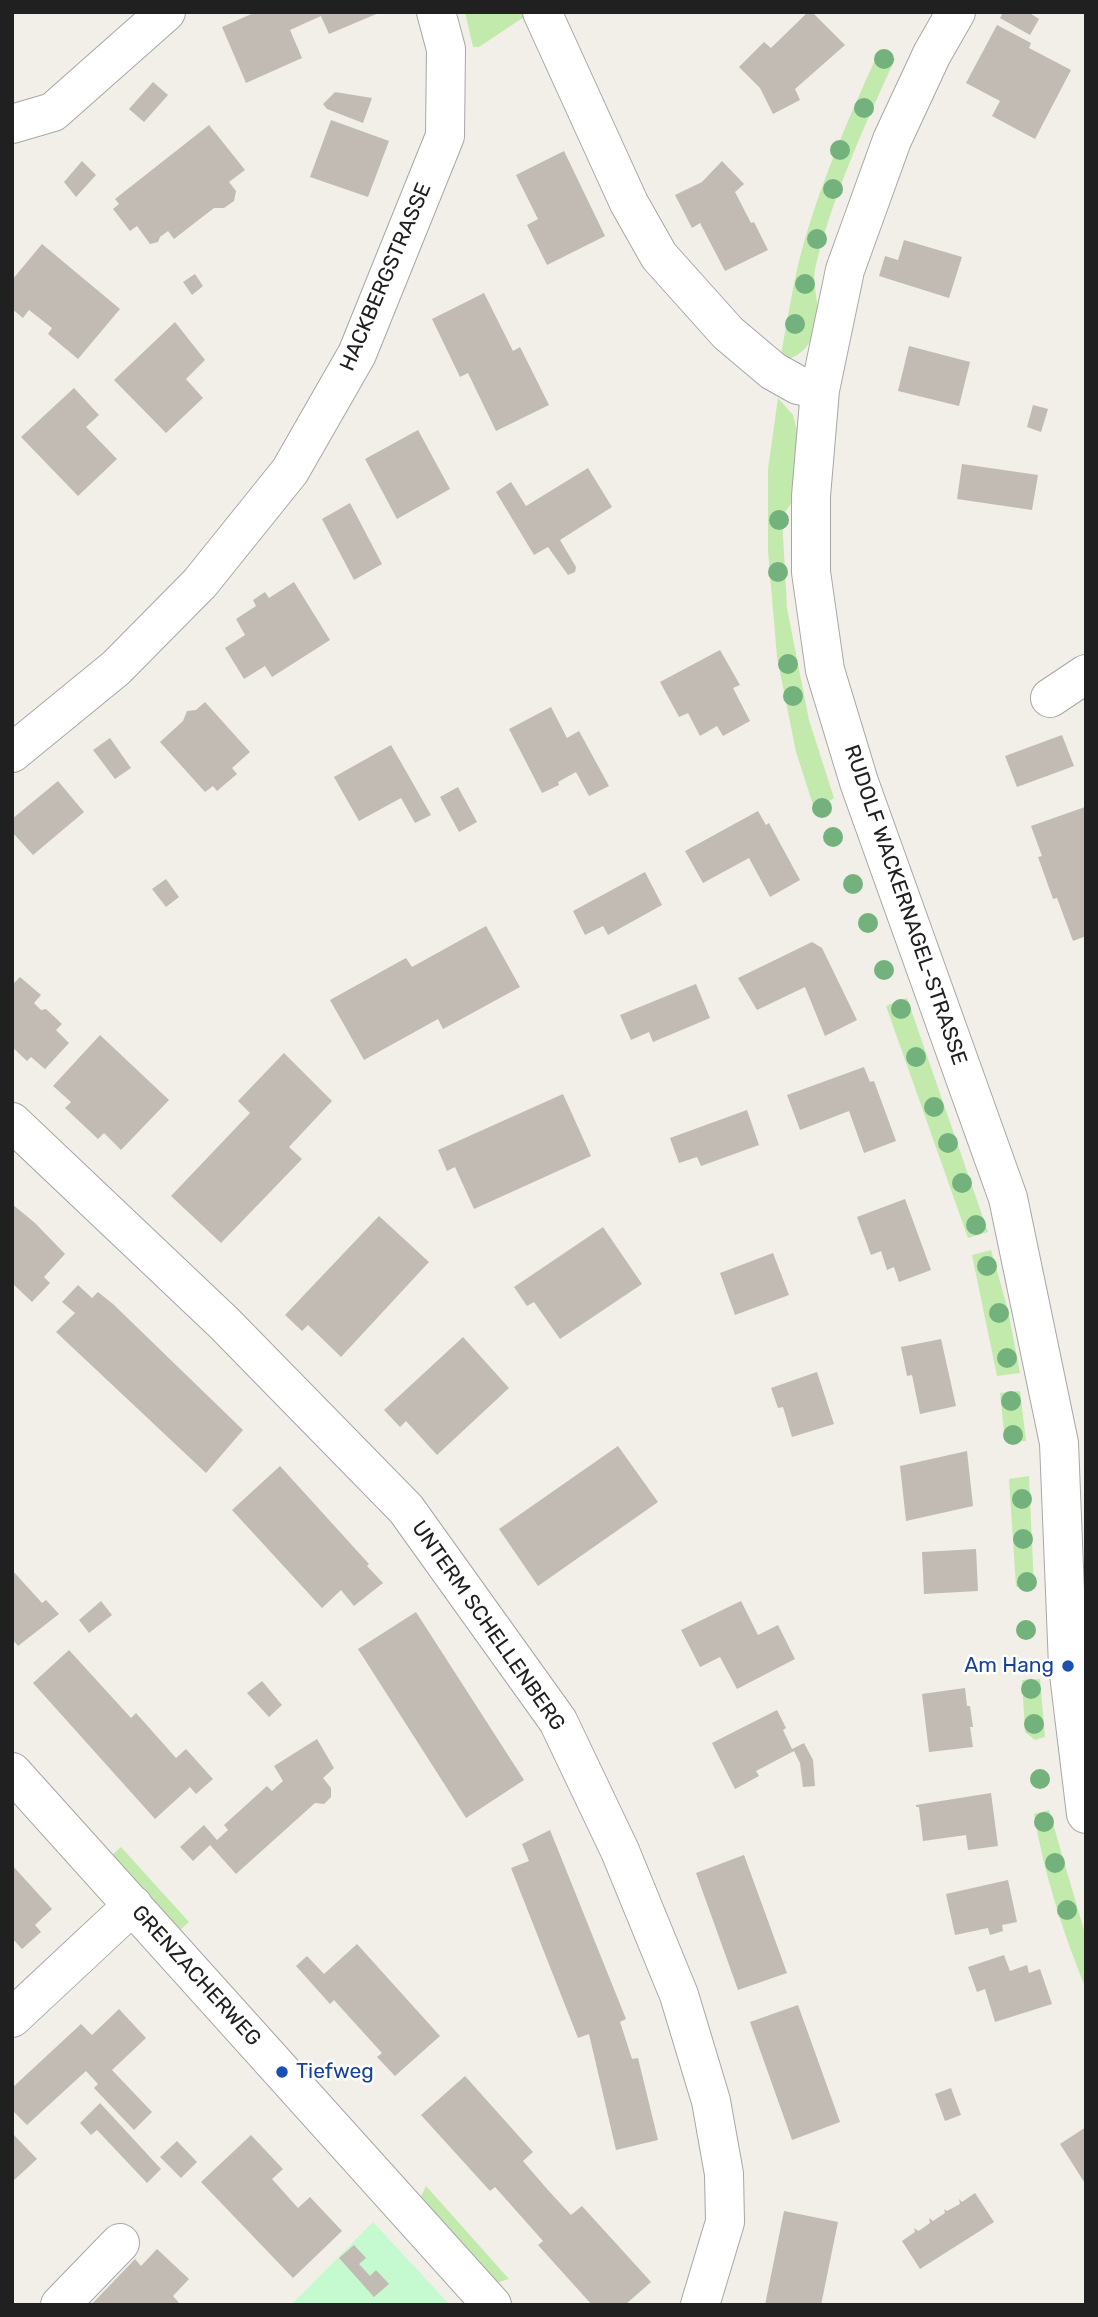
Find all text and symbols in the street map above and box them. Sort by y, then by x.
street label: HACKBERGSTRASSE [335,179,437,375]
street label: RUDOLF WACKERNAGEL-STRASSE [838,742,972,1068]
street label: UNTERM SCHELLENBERG [406,1516,570,1736]
place label: Am Hang [964,1653,1054,1679]
marker: Am Hang [1060,1658,1076,1674]
street label: GRENZACHERWEG [126,1900,266,2052]
place label: Tiefweg [296,2059,374,2085]
marker: Tiefweg [274,2064,290,2080]

